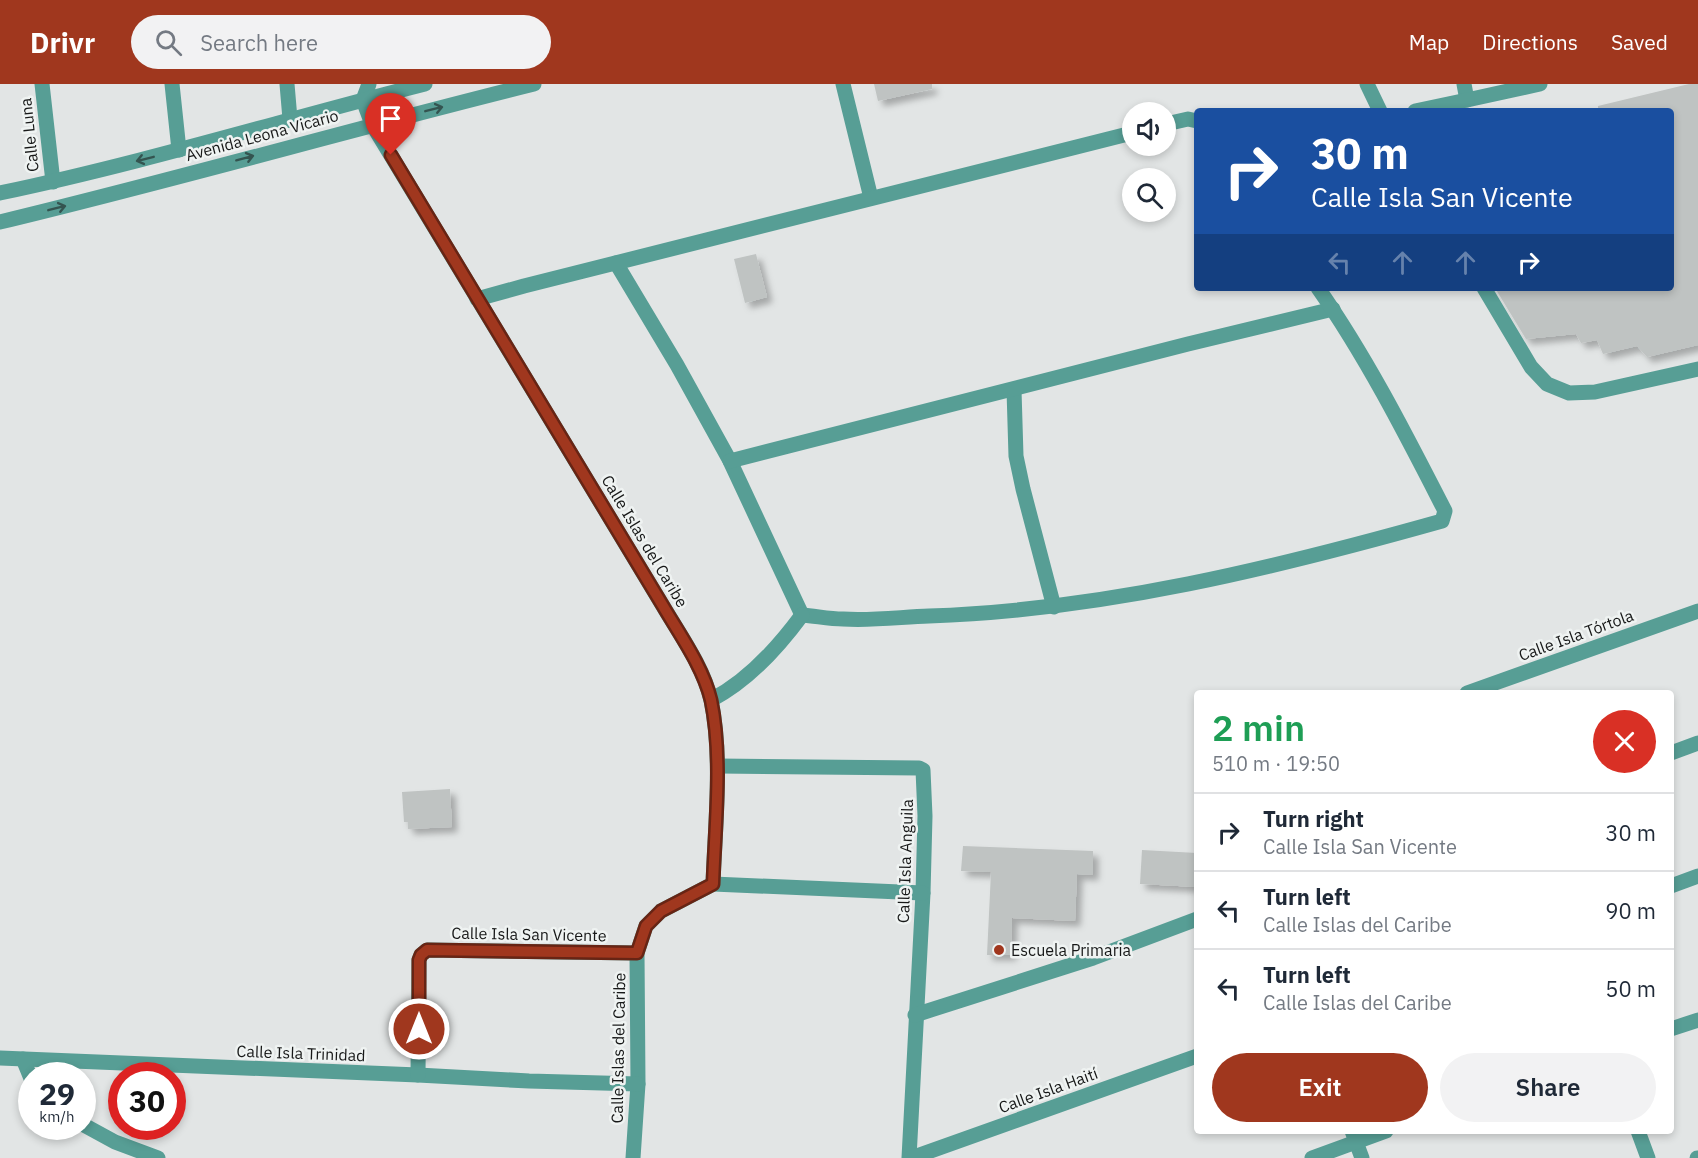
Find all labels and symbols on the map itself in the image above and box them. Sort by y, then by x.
pin [365,93,416,155]
street label: Calle Luna [15,97,43,173]
one-way arrow [424,102,443,114]
street label: Avenida Leona Vicario [183,105,341,165]
one-way arrow [236,152,255,164]
one-way arrow [136,153,155,165]
one-way arrow [47,202,66,214]
street label: Calle Islas del Caribe [598,471,693,611]
street label: Calle Isla Tórtola [1516,605,1637,665]
street label: Calle Isla Anguila [893,798,917,923]
street label: Calle Isla San Vicente [451,923,607,945]
place label: Escuela Primaria [1011,940,1132,960]
marker: Escuela Primaria [992,943,1006,957]
street label: Calle Islas del Caribe [607,972,629,1124]
position arrow [387,997,451,1061]
street label: Calle Isla Trinidad [236,1041,366,1065]
speed limit sign: 30 [108,1062,186,1140]
street label: Calle Isla Haití [996,1063,1100,1117]

